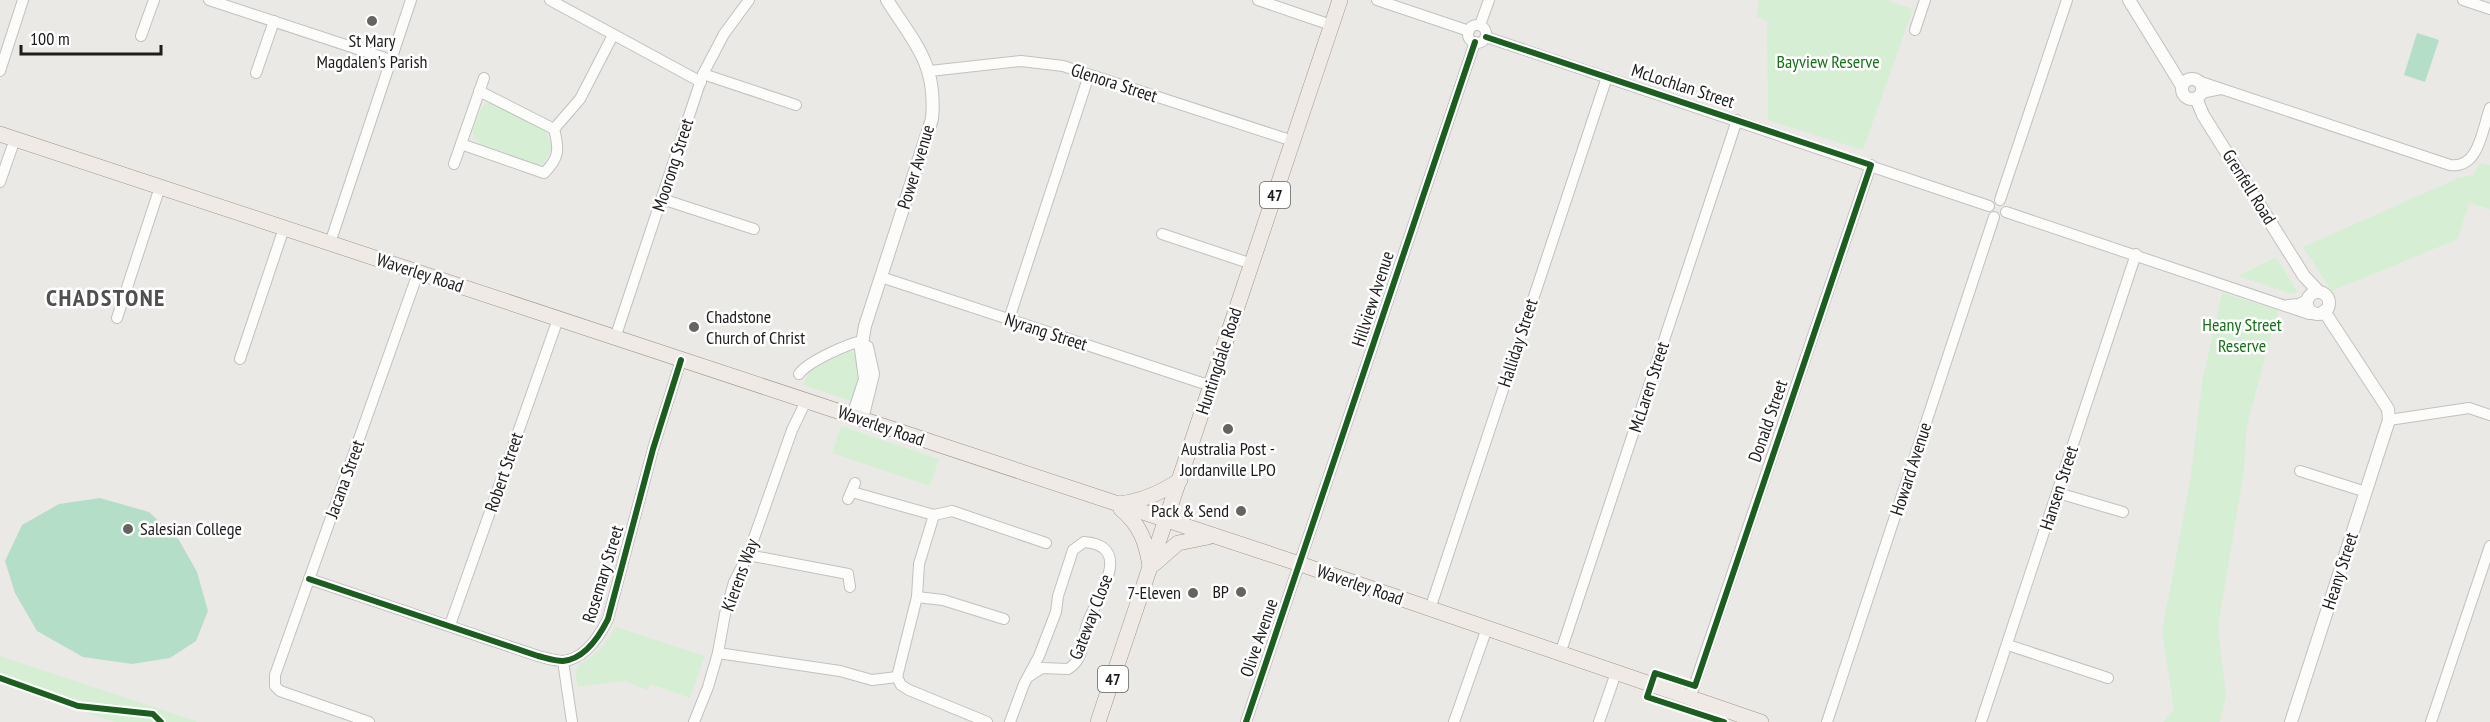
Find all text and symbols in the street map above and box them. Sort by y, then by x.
marker: St Mary Magdalen's Parish [365,14,379,28]
scale bar [21,18,160,56]
text: 100 m [30,27,70,50]
place label: St Mary Magdalen's Parish [317,29,427,73]
park label: Bayview Reserve [1776,50,1880,73]
street label: Glenora Street [1068,58,1160,107]
street label: McLochlan Street [1629,58,1738,113]
street label: Moorong Street [647,115,698,214]
street label: Power Avenue [892,122,939,212]
street label: Grenfell Road [2217,145,2281,228]
road number: 47 [1260,182,1290,208]
street label: Waverley Road [374,248,467,297]
street label: Hillview Avenue [1346,248,1399,350]
district label: CHADSTONE [46,282,166,313]
street label: Halliday Street [1492,296,1543,390]
street label: Huntingdale Road [1190,304,1247,417]
place label: Chadstone Church of Christ [706,305,805,349]
street label: Nyrang Street [1002,307,1090,356]
park label: Heany Street Reserve [2202,313,2282,357]
marker: Chadstone Church of Christ [687,320,701,334]
street label: McLaren Street [1623,339,1674,435]
street label: Donald Street [1743,377,1792,465]
street label: Waverley Road [835,400,928,451]
street label: Howard Avenue [1885,419,1936,518]
marker: Australia Post - Jordanville LPO [1221,422,1235,436]
street label: Robert Street [479,429,528,515]
street label: Jacana Street [319,437,369,522]
place label: Australia Post - Jordanville LPO [1179,437,1276,481]
street label: Hansen Street [2034,443,2083,533]
place label: Pack & Send [1151,499,1229,522]
marker: Pack & Send [1234,504,1248,518]
place label: Salesian College [140,517,242,540]
marker: Salesian College [121,522,135,536]
street label: Rosemary Street [577,522,628,625]
street label: Heany Street [2316,529,2363,612]
street label: Kierens Way [716,535,763,614]
street label: Waverley Road [1314,559,1407,610]
street label: Gateway Close [1064,571,1117,663]
place label: BP [1212,580,1229,603]
place label: 7-Eleven [1127,581,1181,604]
marker: BP [1234,585,1248,599]
marker: 7-Eleven [1186,586,1200,600]
street label: Olive Avenue [1234,596,1283,680]
road number: 47 [1098,666,1128,692]

